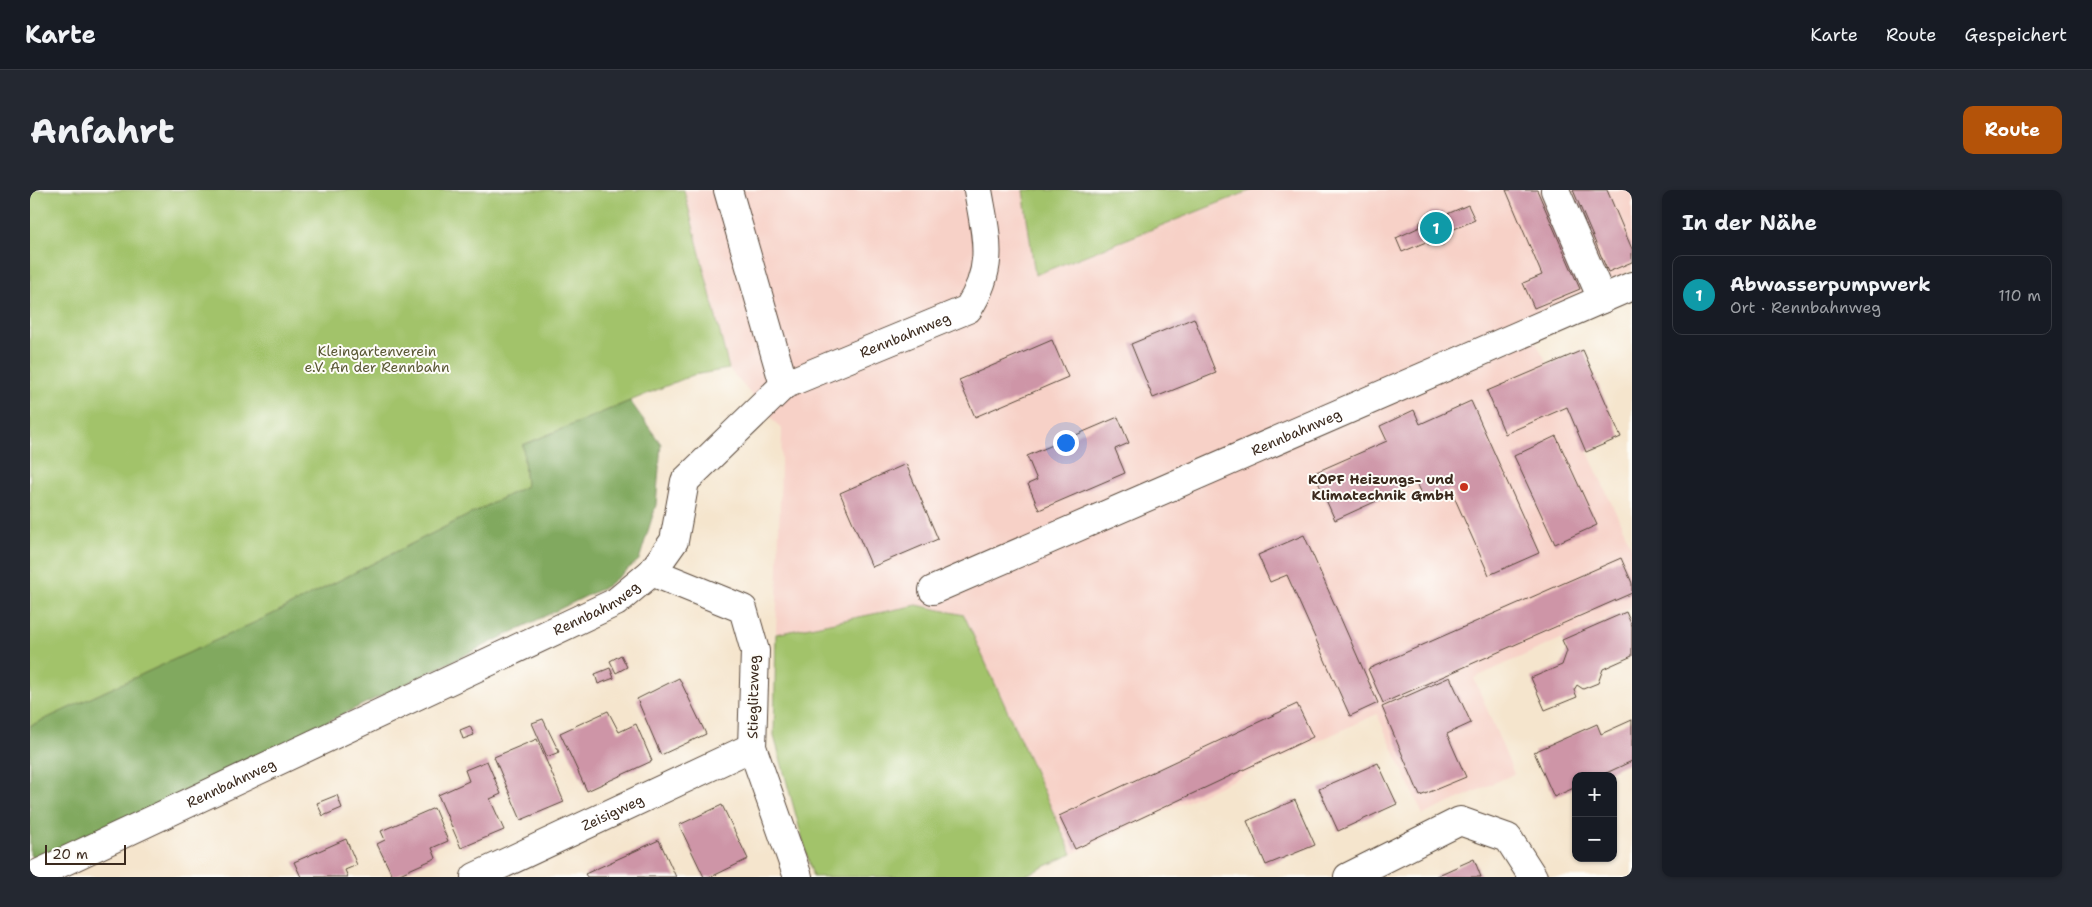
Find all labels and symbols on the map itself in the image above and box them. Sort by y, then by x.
pin: 1 [1420,209,1452,247]
street label: Rennbahnweg [857,308,953,362]
park label: Kleingartenverein e.V. An der Rennbahn [305,342,450,376]
street label: Rennbahnweg [1248,405,1344,460]
your location [1053,430,1079,456]
place label: KOPF Heizungs- und Klimatechnik GmbH [1308,470,1454,504]
marker: KOPF Heizungs- und Klimatechnik GmbH [1458,481,1470,493]
street label: Rennbahnweg [550,577,643,639]
street label: Stieglitzweg [743,655,763,739]
street label: Rennbahnweg [184,754,278,812]
street label: Zeisigweg [579,790,647,835]
scale bar [45,842,126,865]

